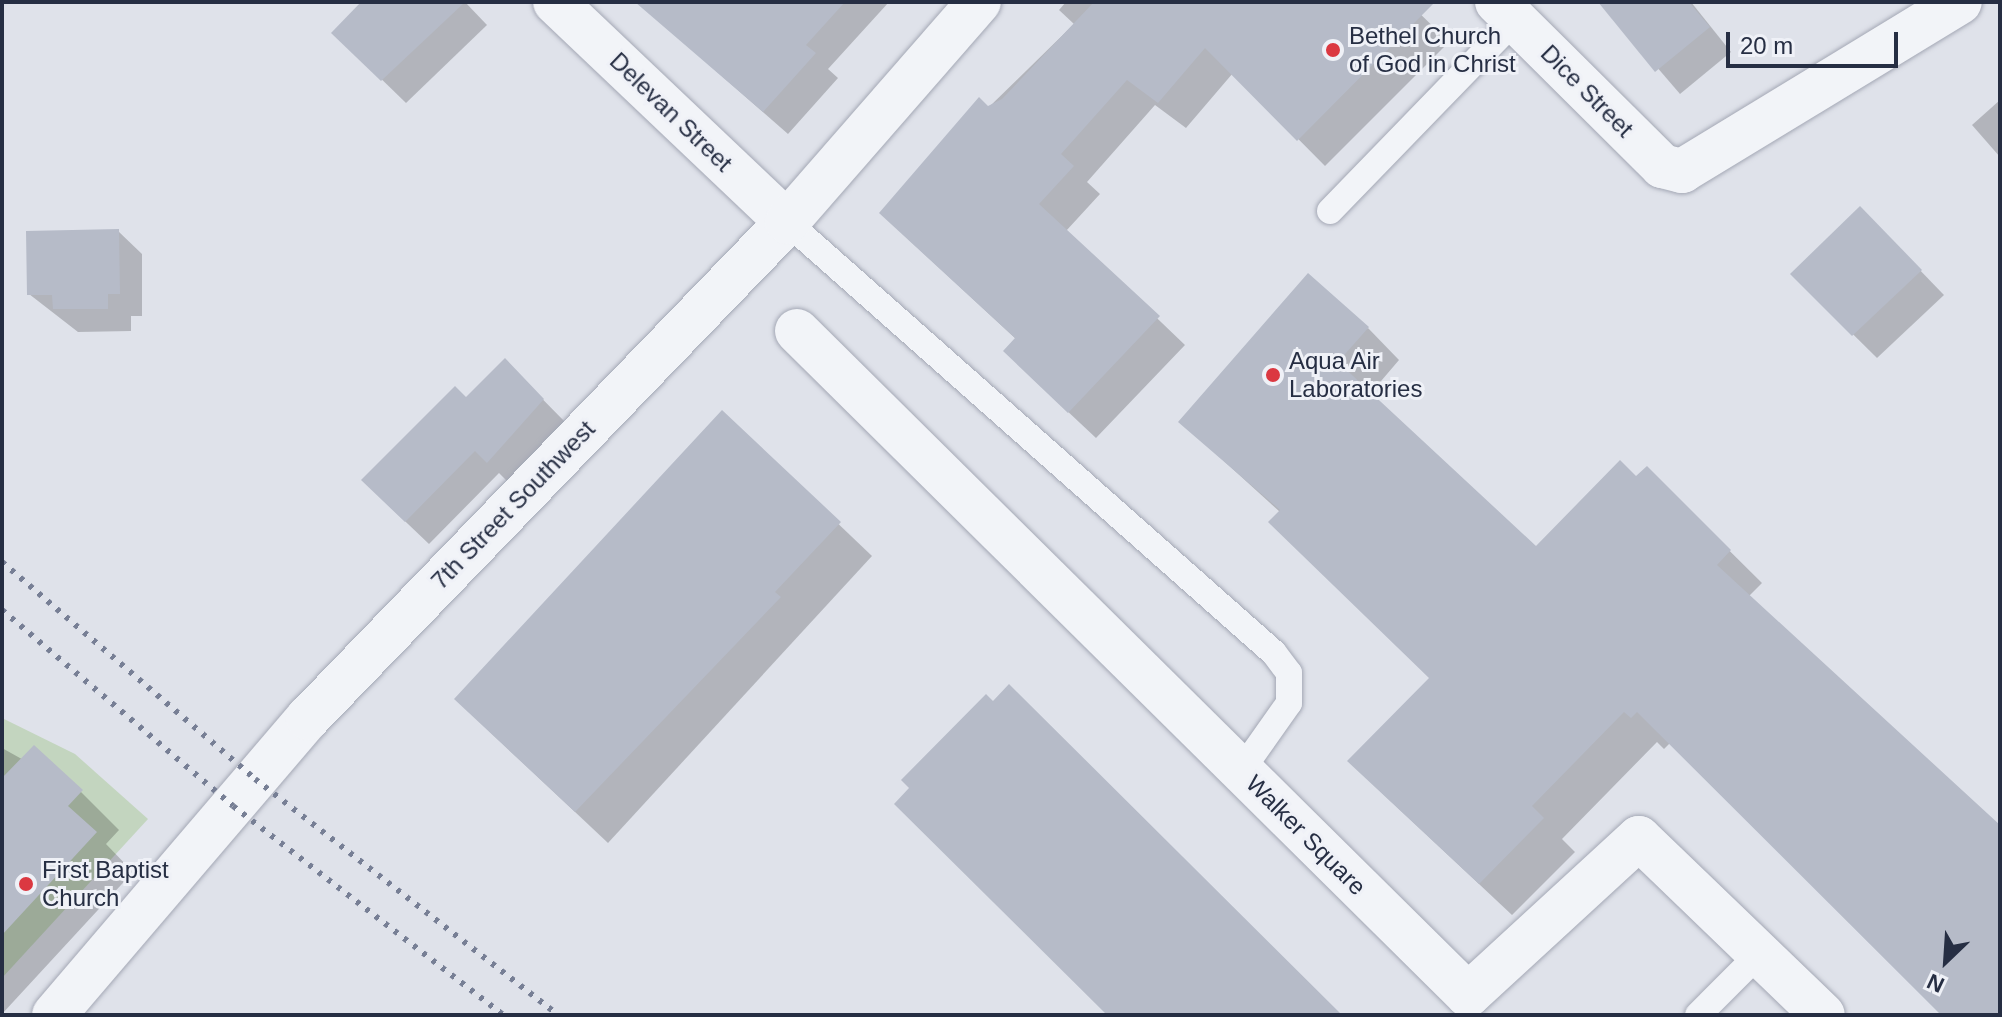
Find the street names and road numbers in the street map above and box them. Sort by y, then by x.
street label: Dice Street [1535,39,1639,143]
street label: Delevan Street [604,47,738,177]
street label: 7th Street Southwest [425,415,601,595]
street label: Walker Square [1240,769,1372,901]

